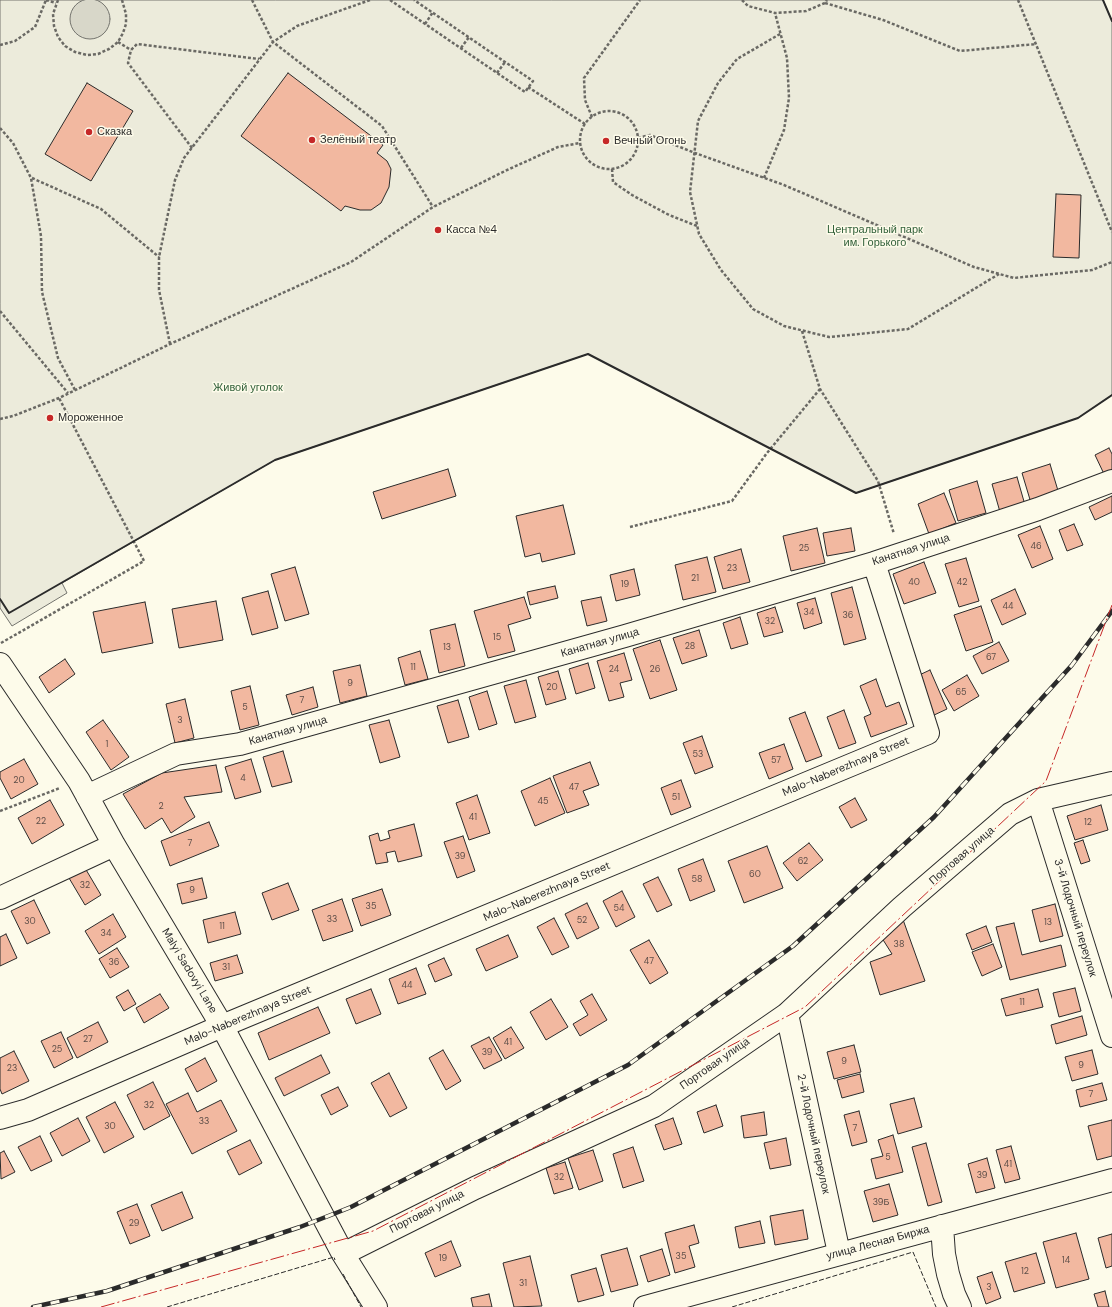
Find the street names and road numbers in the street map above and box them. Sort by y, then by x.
street label: Канатная улица [871,531,951,569]
street label: Канатная улица [559,626,641,660]
street label: Канатная улица [247,714,329,748]
street label: Malo-Naberezhnaya Street [781,734,911,800]
street label: Портовая улица [927,824,997,888]
street label: 3-й Лодочный переулок [1051,857,1099,979]
street label: Malo-Naberezhnaya Street [482,859,612,925]
street label: Malyi Sadovyi Lane [158,926,220,1016]
street label: Malo-Naberezhnaya Street [183,983,313,1049]
street label: Портовая улица [678,1035,752,1093]
street label: 2-й Лодочный переулок [794,1073,832,1195]
street label: Портовая улица [388,1188,466,1236]
street label: улица Лесная Биржа [825,1223,931,1263]

